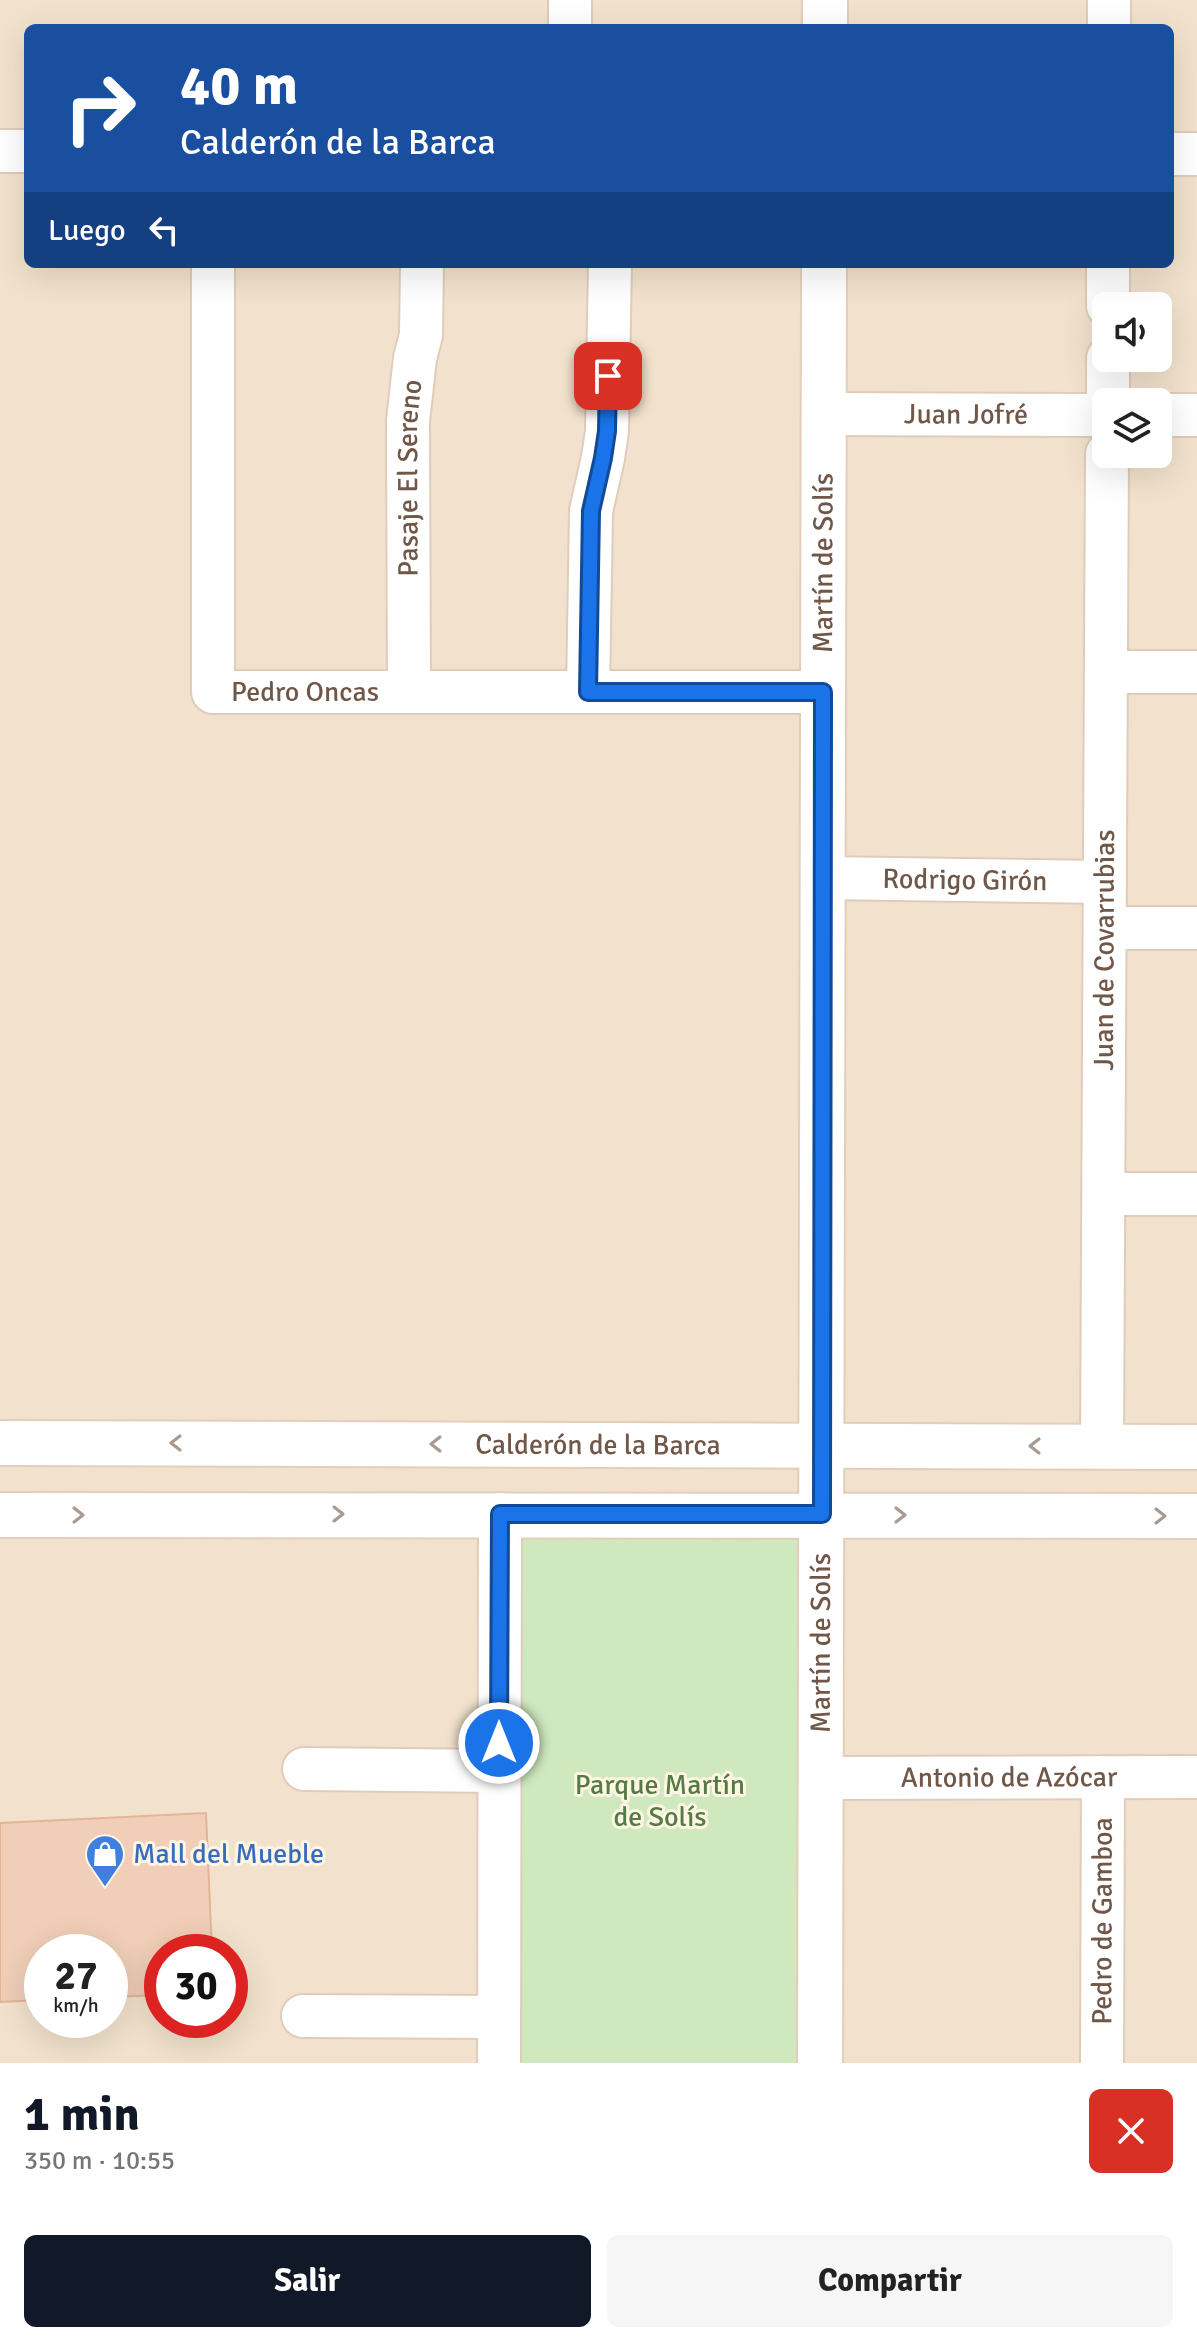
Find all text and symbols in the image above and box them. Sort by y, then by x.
text: 40 m [180,51,298,120]
icon: right [48,56,152,160]
text: Calderón de la Barca [180,120,496,165]
icon: left [142,208,186,252]
text: Luego [48,212,126,249]
map controls [1092,292,1172,468]
button: sound [1092,292,1172,372]
pin [574,342,642,410]
icon: arrive [586,354,630,398]
street label: Pasaje El Sereno [391,378,430,577]
button: layers [1092,388,1172,468]
street label: Juan Jofré [904,397,1028,432]
street label: Martín de Solís [806,473,841,653]
street label: Pedro Oncas [231,675,379,709]
street label: Juan de Covarrubias [1087,829,1122,1071]
street label: Rodrigo Girón [882,862,1048,898]
street label: Calderón de la Barca [475,1428,721,1462]
one-way arrow [169,1434,182,1452]
one-way arrow [429,1435,442,1453]
one-way arrow [1028,1437,1041,1455]
one-way arrow [332,1505,345,1523]
one-way arrow [72,1506,85,1524]
one-way arrow [894,1506,907,1524]
one-way arrow [1154,1507,1167,1525]
street label: Martín de Solís [804,1553,838,1733]
position arrow [457,1701,541,1785]
street label: Antonio de Azócar [901,1760,1118,1795]
park label: Parque Martín de Solís [575,1768,745,1834]
street label: Pedro de Gamboa [1085,1817,1120,2025]
shop icon: Mall del Mueble [84,1833,126,1888]
place label: Mall del Mueble [133,1837,324,1871]
speed limit sign: 30 [144,1934,248,2038]
text: 27 [54,1951,98,2001]
text: km/h [53,1993,99,2018]
text: 1 min [24,2085,140,2144]
button: close [1089,2089,1173,2173]
text: 350 m · 10:55 [24,2145,175,2177]
button: Salir [24,2235,591,2327]
button: Compartir [607,2235,1173,2327]

